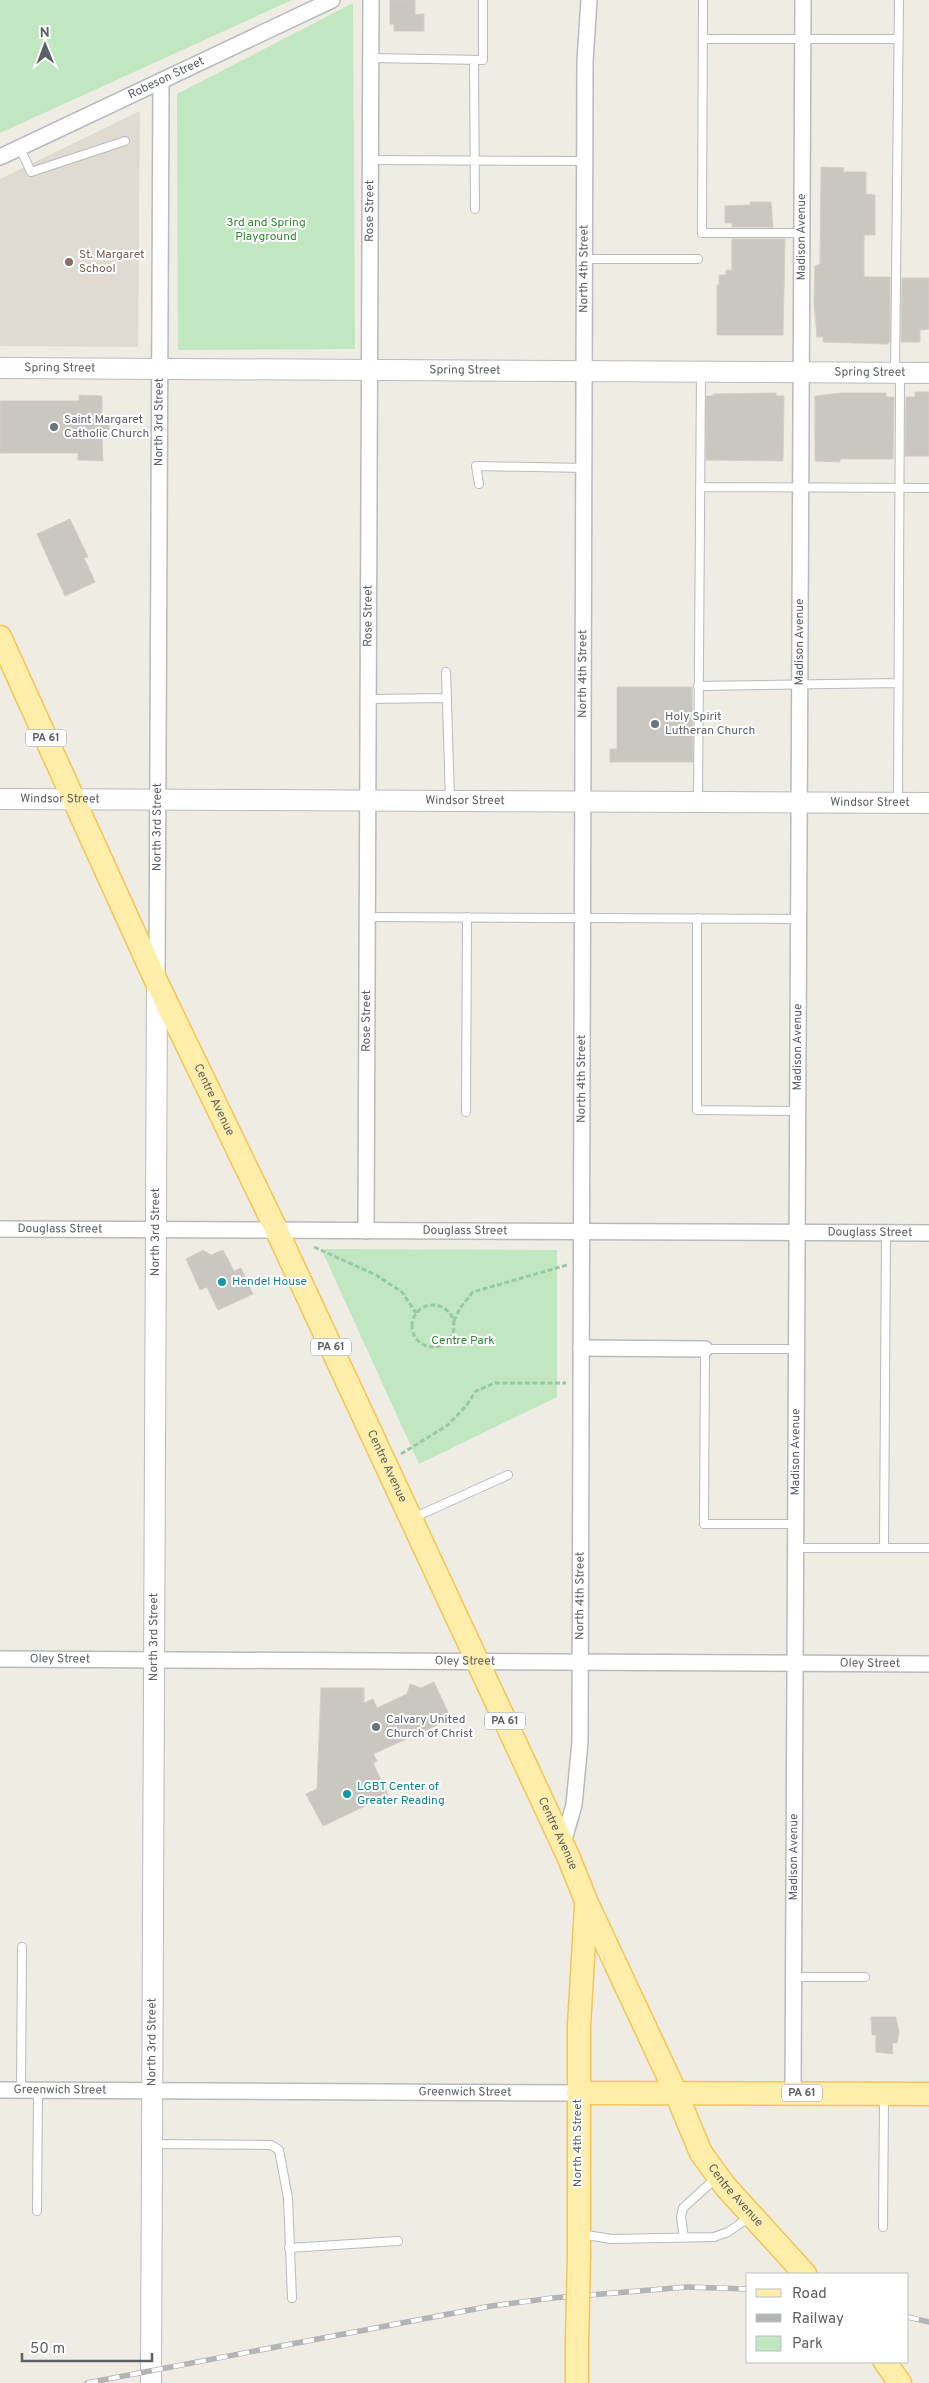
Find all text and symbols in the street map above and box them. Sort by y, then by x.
north arrow [20,20,70,70]
text: N [40,25,50,42]
street label: Robeson Street [126,53,207,103]
street label: Rose Street [362,180,378,242]
street label: Madison Avenue [794,193,810,281]
park label: 3rd and Spring Playground [226,215,306,245]
street label: North 4th Street [576,225,593,313]
place label: St. Margaret School [79,247,145,277]
marker: St. Margaret School [63,256,75,268]
street label: Spring Street [24,360,96,377]
street label: Spring Street [429,362,501,379]
street label: Spring Street [834,364,906,381]
street label: North 3rd Street [151,378,168,466]
place label: Saint Margaret Catholic Church [64,412,149,442]
marker: Saint Margaret Catholic Church [48,421,60,433]
street label: Rose Street [360,585,377,647]
street label: Madison Avenue [792,598,808,686]
street label: North 4th Street [575,630,591,718]
place label: Holy Spirit Lutheran Church [665,709,755,739]
marker: Holy Spirit Lutheran Church [649,718,661,730]
road number: PA 61 [26,730,66,746]
street label: North 3rd Street [149,783,166,871]
street label: Windsor Street [20,791,100,807]
street label: Windsor Street [425,793,505,809]
street label: Windsor Street [830,795,910,811]
street label: Rose Street [359,990,375,1052]
street label: Madison Avenue [790,1003,806,1091]
street label: North 4th Street [574,1035,590,1123]
street label: Centre Avenue [189,1061,238,1139]
street label: North 3rd Street [148,1188,164,1276]
street label: Douglass Street [18,1221,102,1237]
street label: Douglass Street [423,1223,507,1239]
street label: Douglass Street [827,1225,912,1241]
place label: Hendel House [232,1274,307,1290]
marker: Hendel House [216,1276,228,1288]
park label: Centre Park [431,1333,495,1349]
road number: PA 61 [311,1338,351,1355]
street label: Madison Avenue [788,1408,804,1496]
street label: Centre Avenue [363,1427,410,1505]
street label: North 4th Street [572,1552,589,1640]
street label: North 3rd Street [146,1593,162,1681]
street label: Oley Street [30,1651,90,1667]
street label: Oley Street [435,1653,495,1670]
street label: Oley Street [840,1656,900,1672]
place label: Calvary United Church of Christ [386,1712,473,1742]
road number: PA 61 [485,1712,525,1730]
marker: Calvary United Church of Christ [370,1721,382,1733]
place label: LGBT Center of Greater Reading [357,1779,445,1809]
marker: LGBT Center of Greater Reading [341,1788,353,1800]
street label: Centre Avenue [534,1795,581,1872]
street label: Madison Avenue [786,1813,802,1901]
street label: North 3rd Street [144,1998,161,2086]
street label: Greenwich Street [14,2082,106,2099]
street label: Greenwich Street [418,2084,511,2101]
road number: PA 61 [782,2084,822,2102]
street label: North 4th Street [570,2099,586,2187]
street label: Centre Avenue [704,2161,767,2231]
legend [746,2273,909,2363]
text: Road [792,2285,827,2304]
text: Railway [792,2310,844,2329]
scale bar [22,2330,152,2362]
text: Park [792,2335,823,2354]
text: 50 m [30,2340,65,2359]

